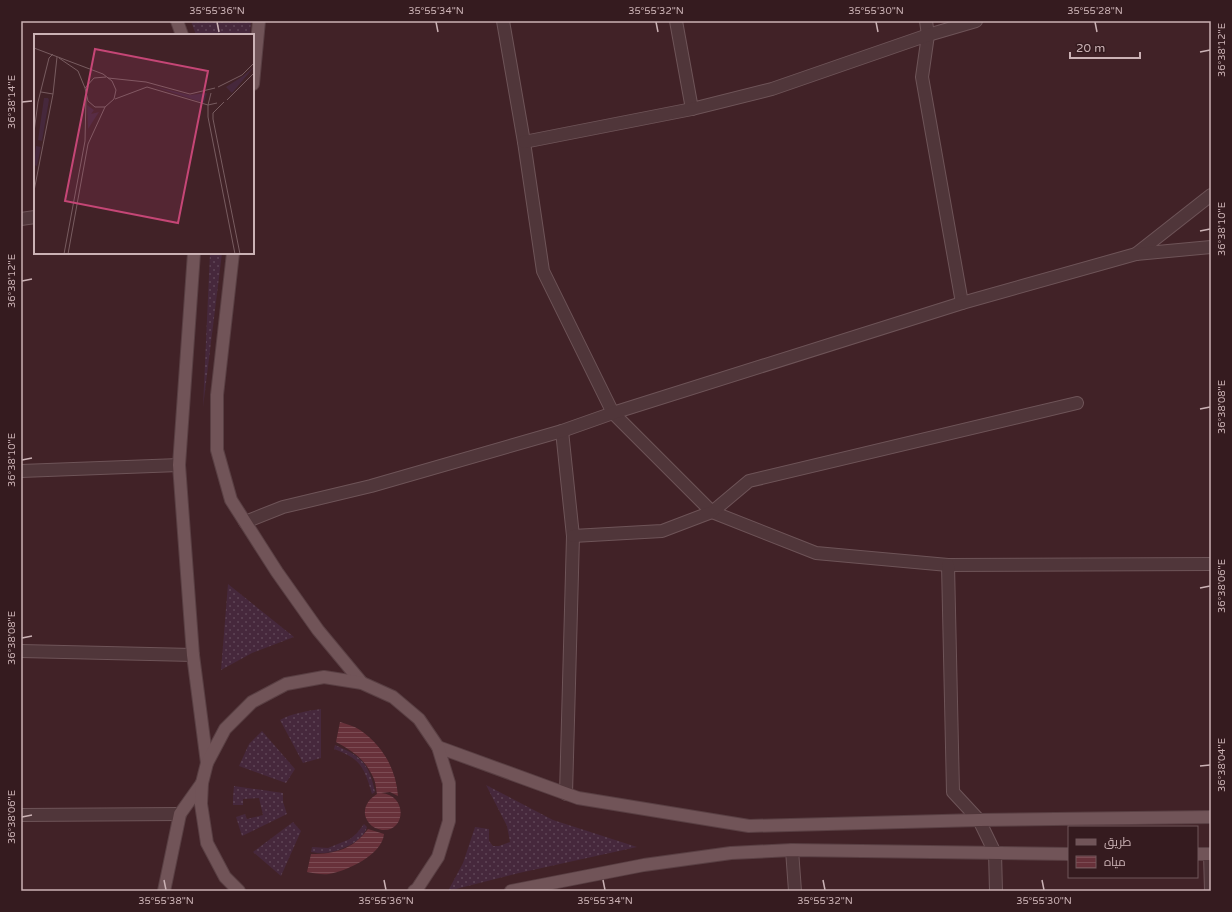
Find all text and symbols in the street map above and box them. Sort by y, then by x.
text: 35°55'36"N [189,5,245,17]
text: 35°55'34"N [408,5,464,17]
text: 35°55'32"N [628,5,684,17]
text: 35°55'30"N [848,5,904,17]
text: 35°55'28"N [1067,5,1123,17]
text: 36°38'12"E [1216,23,1228,77]
inset map [34,34,254,254]
scale bar [1070,34,1140,60]
text: 20 m [1076,41,1105,55]
text: 36°38'14"E [6,75,18,129]
text: 36°38'10"E [1216,202,1228,256]
text: 36°38'12"E [6,254,18,308]
text: 36°38'08"E [1216,380,1228,434]
text: 36°38'10"E [6,433,18,487]
text: 36°38'06"E [1216,559,1228,613]
text: 36°38'08"E [6,611,18,665]
text: 36°38'04"E [1216,738,1228,792]
text: 36°38'06"E [6,790,18,844]
legend [1068,826,1198,878]
text: طريق [1104,835,1132,849]
text: مياه [1104,855,1126,869]
text: 35°55'38"N [138,895,194,907]
text: 35°55'36"N [358,895,414,907]
text: 35°55'34"N [577,895,633,907]
text: 35°55'32"N [797,895,853,907]
text: 35°55'30"N [1016,895,1072,907]

